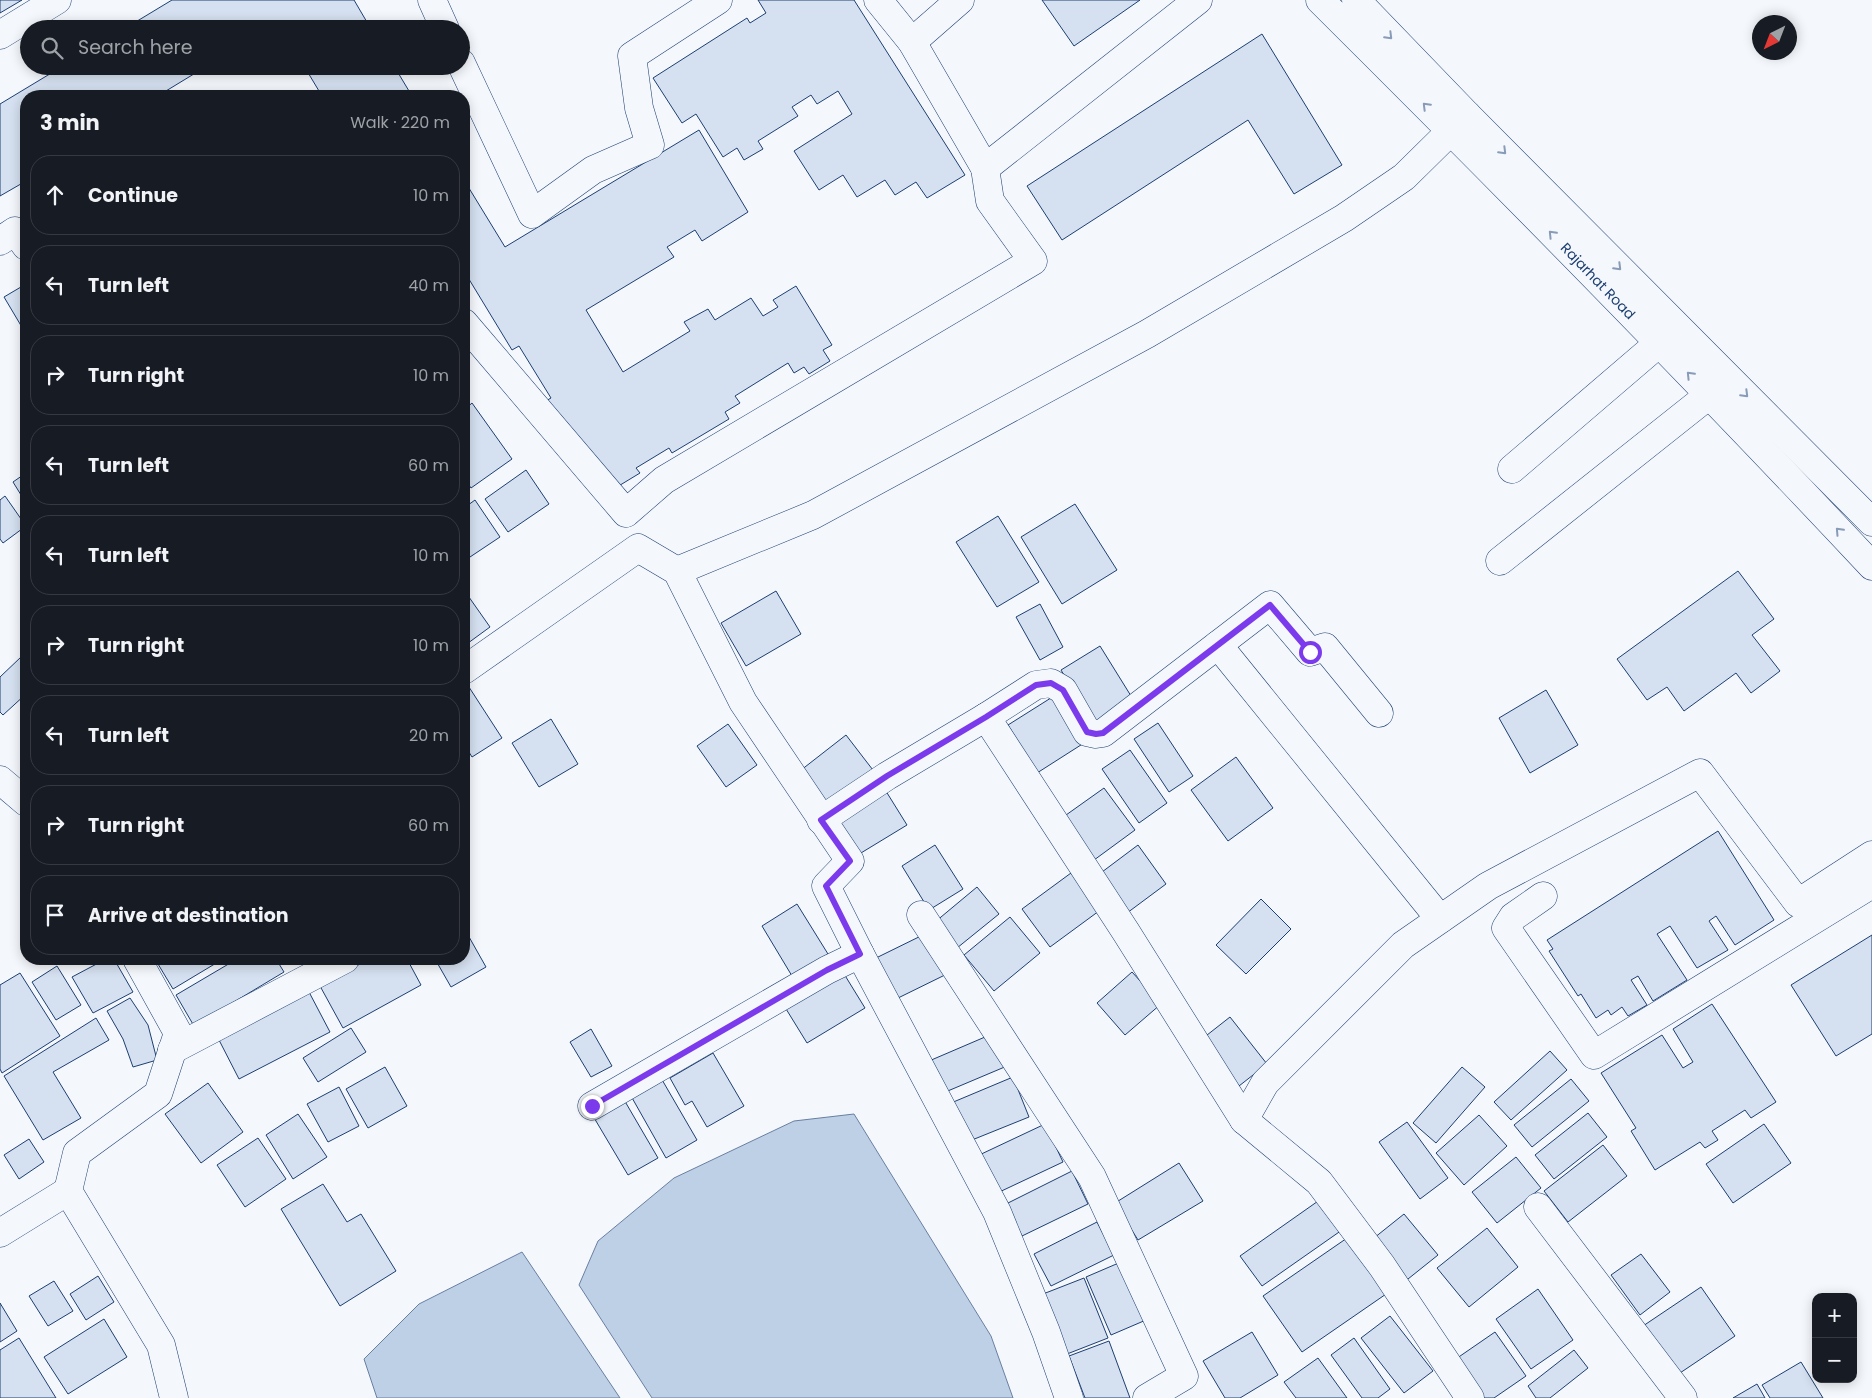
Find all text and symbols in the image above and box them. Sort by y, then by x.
north arrow [1752,15,1797,60]
search box [20,20,470,75]
one-way arrow [1383,30,1392,39]
icon: search [38,34,66,62]
text: Search here [78,34,192,61]
one-way arrow [1423,102,1432,111]
text: 3 min [40,108,100,137]
text: Walk · 220 m [350,111,450,134]
one-way arrow [1497,145,1506,154]
icon: ahead [41,181,69,209]
text: Continue [88,182,178,209]
text: 10 m [413,184,449,207]
one-way arrow [1549,231,1558,240]
street label: Rajarhat Road [1556,238,1640,324]
one-way arrow [1612,261,1621,270]
icon: left [41,271,69,299]
text: Turn left [88,272,169,299]
text: 40 m [408,274,449,297]
icon: right [41,361,69,389]
text: Turn right [88,362,184,389]
text: 10 m [413,364,449,387]
one-way arrow [1687,372,1696,381]
one-way arrow [1739,388,1748,397]
icon: left [41,451,69,479]
text: Turn left [88,452,169,479]
text: 60 m [408,454,449,477]
one-way arrow [1836,527,1845,536]
icon: left [41,541,69,569]
text: Turn left [88,542,169,569]
text: 10 m [413,544,449,567]
icon: right [41,631,69,659]
text: Turn right [88,632,184,659]
text: 10 m [413,634,449,657]
route start [1299,641,1322,664]
icon: left [41,721,69,749]
text: Turn left [88,722,169,749]
text: 20 m [409,724,449,747]
icon: right [41,811,69,839]
text: Turn right [88,812,184,839]
text: 60 m [408,814,449,837]
icon: arrive [41,901,69,929]
text: Arrive at destination [88,902,289,929]
route end [581,1095,604,1118]
map controls [1812,1293,1857,1383]
button: + [1812,1293,1857,1338]
button: − [1812,1338,1857,1383]

